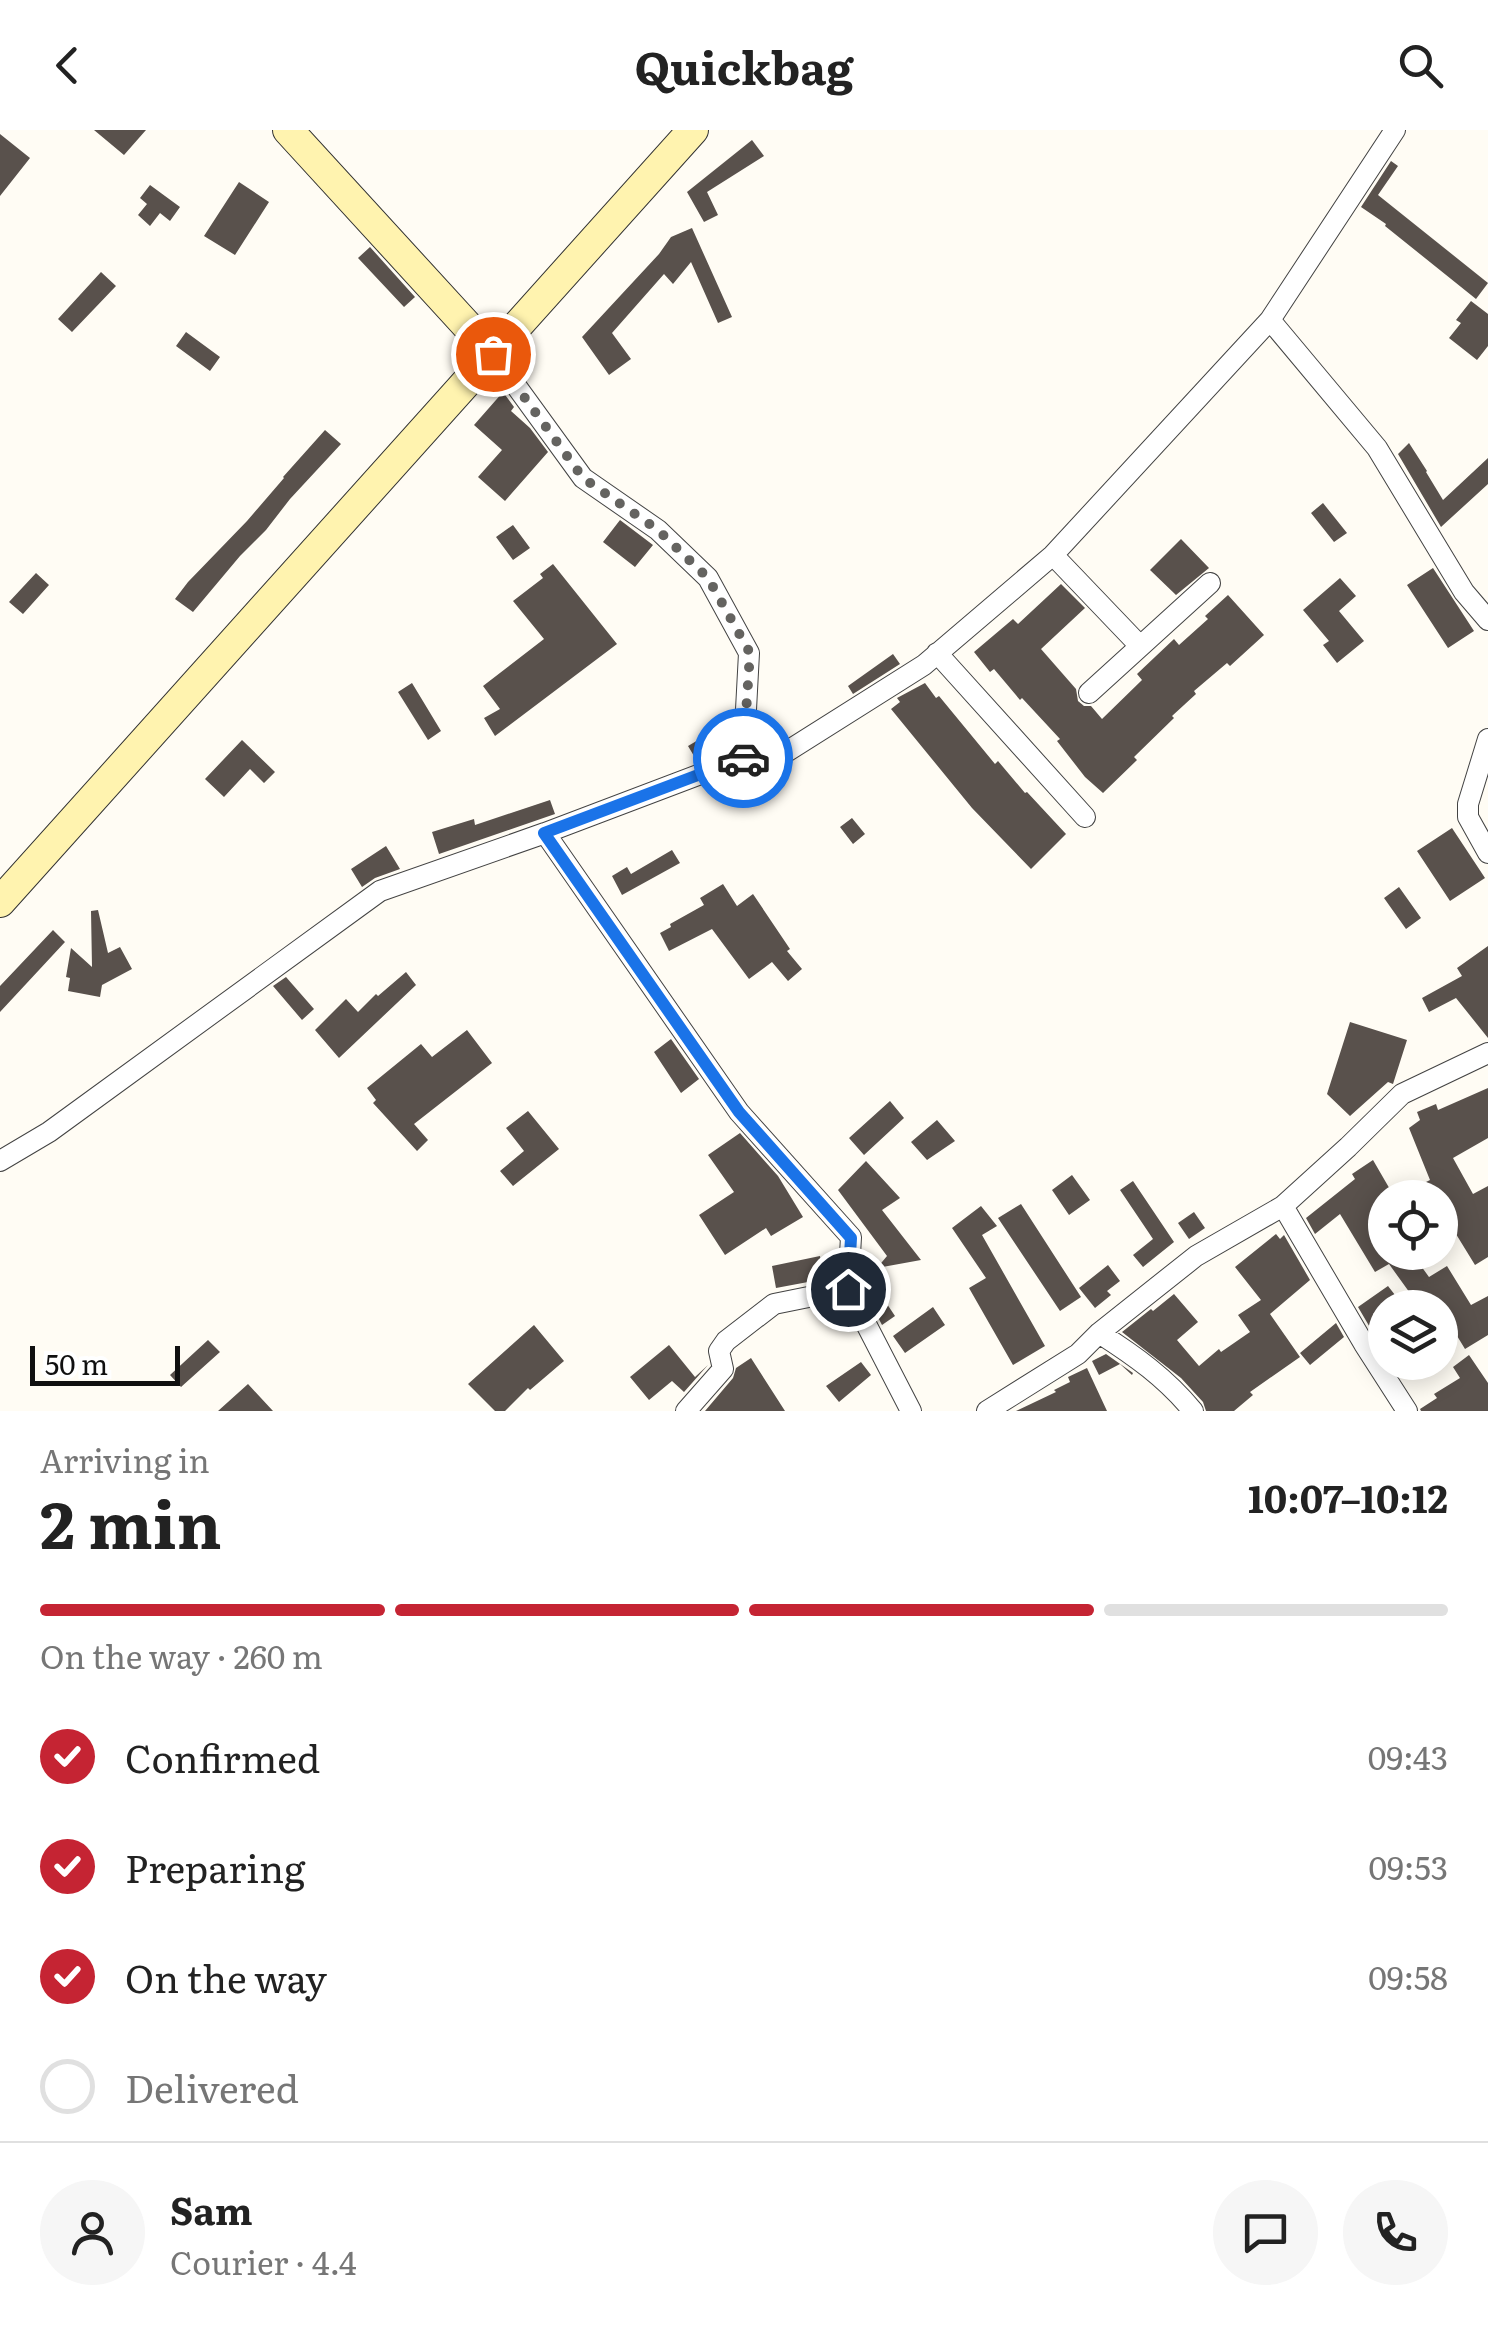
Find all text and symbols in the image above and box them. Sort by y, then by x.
text: Quickbag [635,32,853,99]
icon: back [40,38,95,93]
icon: search [1393,38,1448,93]
pin [451,312,536,397]
icon: bag [466,327,521,382]
courier [693,708,793,808]
icon: car [716,731,771,786]
map controls [1368,1180,1458,1380]
button: locate [1368,1180,1458,1270]
pin [806,1247,891,1332]
icon: home [821,1262,876,1317]
button: layers [1368,1290,1458,1380]
scale bar [30,1341,180,1386]
text: 50 m [45,1342,108,1384]
text: Arriving in [40,1435,210,1483]
text: 10:07–10:12 [1248,1468,1448,1525]
text: 2 min [40,1472,222,1569]
text: On the way · 260 m [40,1631,323,1679]
text: Confirmed [125,1728,320,1785]
icon: check [40,1729,95,1784]
text: 09:43 [1368,1732,1448,1780]
text: Preparing [125,1838,305,1895]
icon: check [40,1839,95,1894]
text: 09:53 [1369,1842,1448,1890]
text: On the way [125,1948,327,2005]
icon: check [40,1949,95,2004]
text: 09:58 [1368,1952,1448,2000]
text: Delivered [125,2058,299,2115]
button: person [40,2180,145,2285]
text: Sam [170,2180,253,2237]
button: chat [1213,2180,1318,2285]
button: phone [1343,2180,1448,2285]
text: Courier · 4.4 [170,2237,357,2285]

